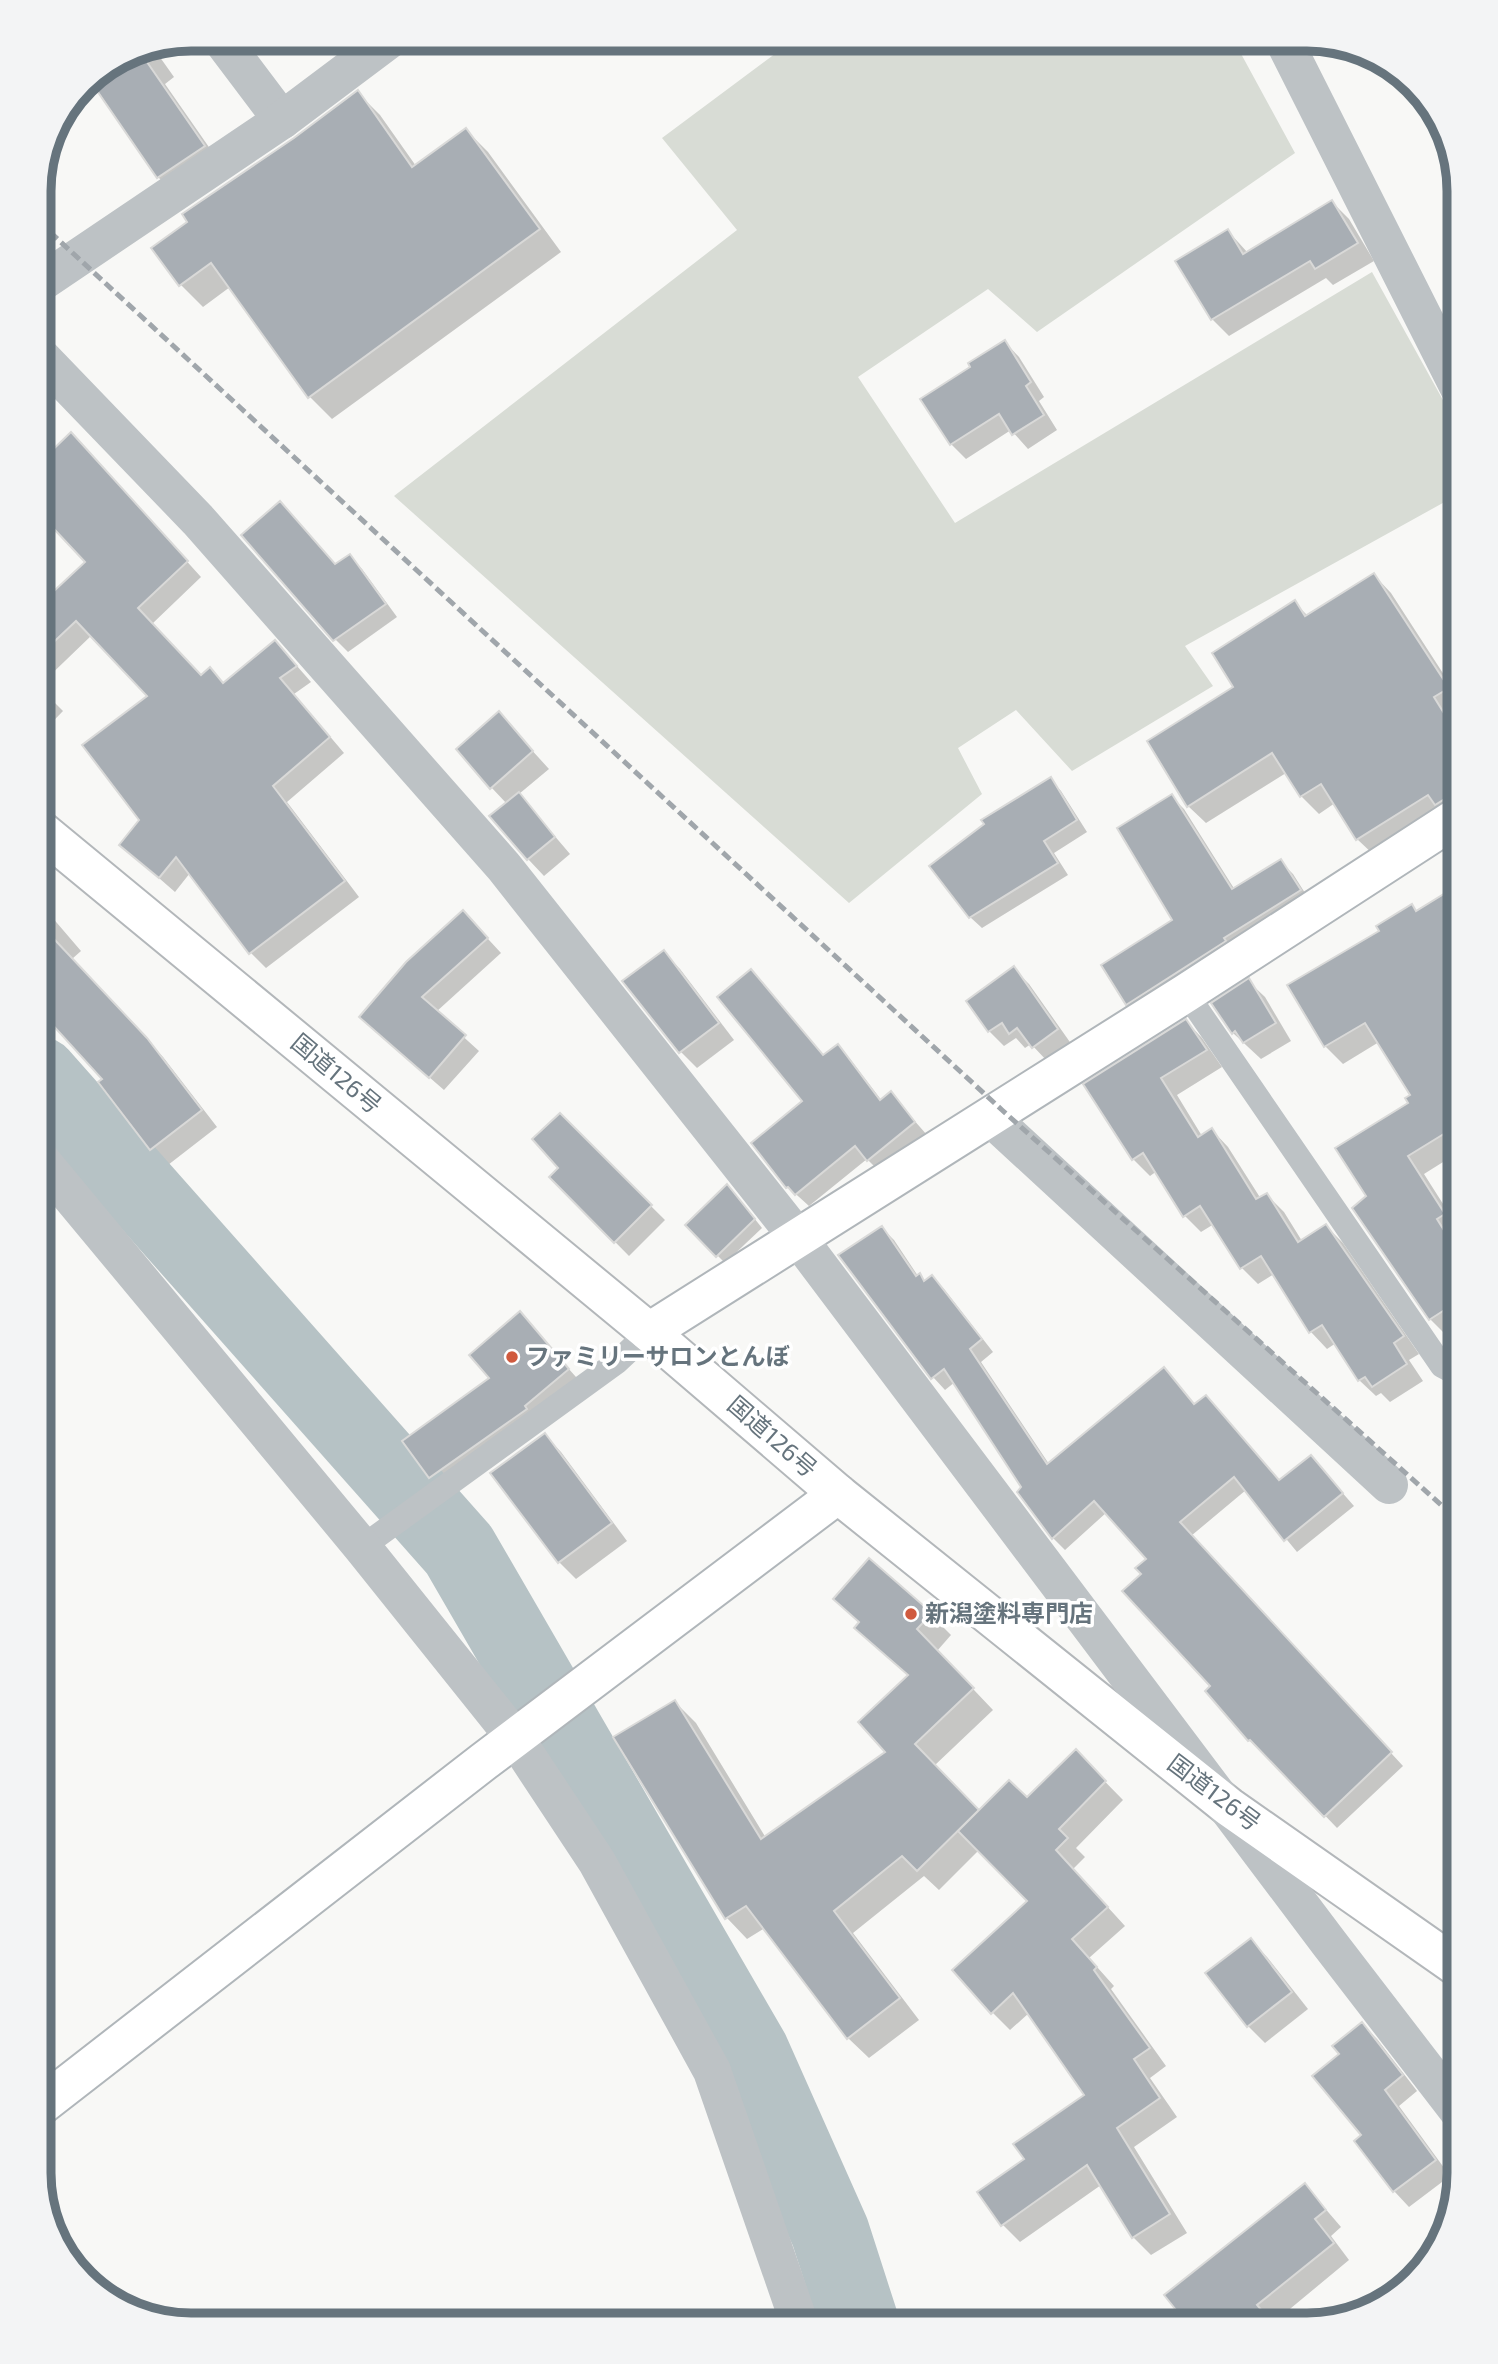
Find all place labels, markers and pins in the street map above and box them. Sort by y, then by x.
place label: ファミリーサロンとんぼ [526,1341,791,1370]
marker: ファミリーサロンとんぼ [504,1349,520,1365]
place label: 新潟塗料専門店 [925,1598,1093,1627]
marker: 新潟塗料専門店 [903,1606,919,1622]

